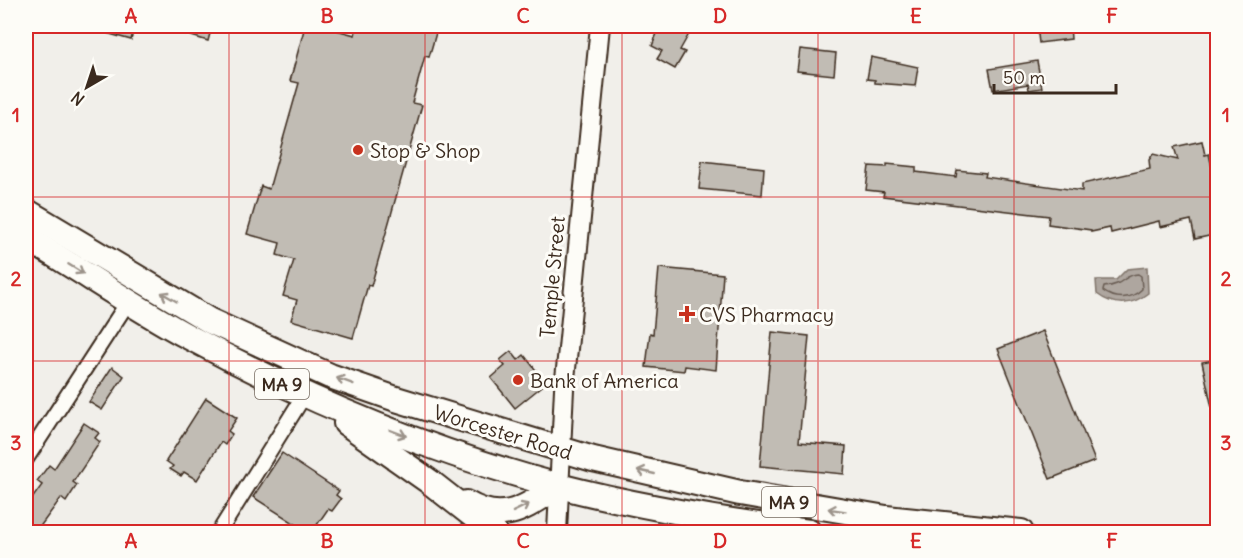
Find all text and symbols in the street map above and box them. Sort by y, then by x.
text: A [125,3,138,28]
text: B [320,3,334,28]
text: C [516,3,530,28]
text: D [713,3,727,28]
text: E [910,3,922,28]
text: F [1106,3,1118,28]
north arrow [57,57,117,117]
scale bar [994,57,1116,95]
text: 50 m [1003,66,1045,89]
text: N [67,87,88,110]
text: 1 [12,102,20,127]
text: 1 [1222,102,1230,127]
place label: Stop & Shop [370,138,480,163]
marker: Stop & Shop [351,143,365,157]
street label: Temple Street [534,215,570,339]
one-way arrow [67,262,84,275]
text: 2 [11,266,22,291]
text: 2 [1221,266,1232,291]
one-way arrow [161,291,178,303]
place label: CVS Pharmacy [699,302,834,327]
marker: CVS Pharmacy [680,307,694,321]
place label: Bank of America [530,368,679,393]
road number: MA 9 [255,369,309,399]
marker: Bank of America [511,373,525,387]
one-way arrow [336,375,354,386]
street label: Worcester Road [431,399,576,465]
one-way arrow [389,429,407,440]
text: 3 [10,430,22,455]
text: 3 [1220,430,1232,455]
one-way arrow [637,466,657,477]
road number: MA 9 [762,487,816,517]
one-way arrow [512,502,530,513]
one-way arrow [828,505,848,516]
text: A [125,528,138,553]
text: B [320,528,334,553]
text: C [516,528,530,553]
text: D [713,528,727,553]
text: E [910,528,922,553]
text: F [1106,528,1118,553]

